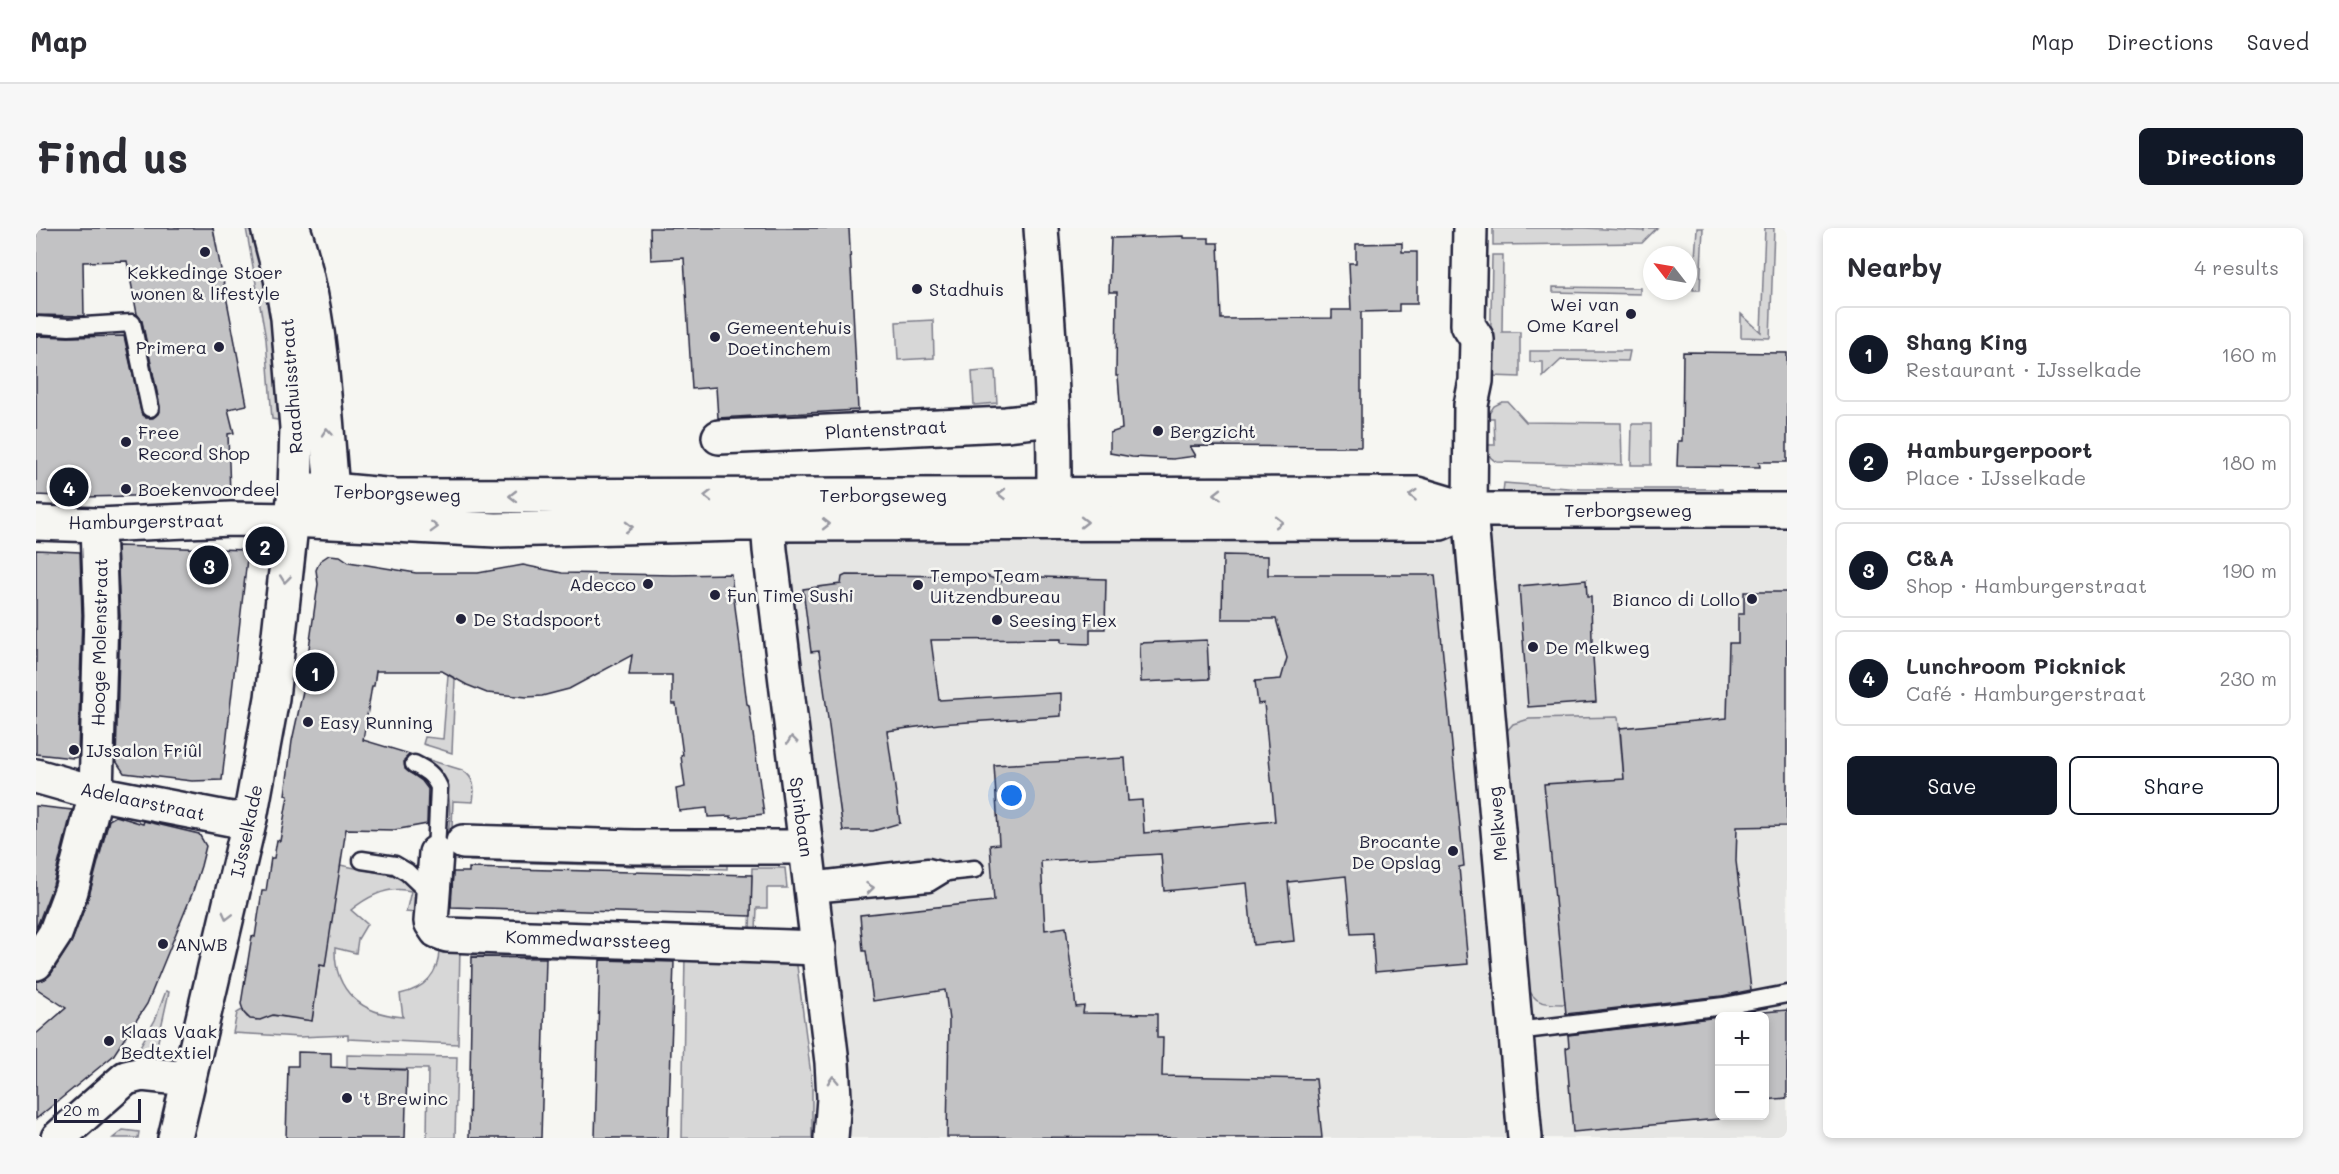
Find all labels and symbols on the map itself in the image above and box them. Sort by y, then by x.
marker: Kekkedinge Stoer wonen & lifestyle [198,245,212,259]
north arrow [1643,246,1697,300]
place label: Kekkedinge Stoer wonen & lifestyle [127,260,283,305]
place label: Stadhuis [929,277,1004,301]
marker: Stadhuis [910,282,924,296]
place label: Wei van Ome Karel [1527,292,1619,337]
marker: Wei van Ome Karel [1624,307,1638,321]
place label: Gemeentehuis Doetinchem [727,315,851,360]
street label: Raadhuisstraat [274,317,308,455]
marker: Gemeentehuis Doetinchem [708,330,722,344]
place label: Primera [136,335,207,359]
marker: Primera [212,340,226,354]
street label: Plantenstraat [825,414,947,444]
place label: Bergzicht [1170,419,1256,443]
place label: Free Record Shop [138,420,250,465]
marker: Bergzicht [1151,424,1165,438]
one-way arrow [321,428,334,437]
marker: Free Record Shop [119,435,133,449]
pin: 4 [50,464,88,510]
place label: Boekenvoordeel [138,477,280,501]
street label: Terborgseweg [333,479,461,507]
marker: Boekenvoordeel [119,482,133,496]
street label: Terborgseweg [819,483,947,507]
one-way arrow [998,488,1007,500]
one-way arrow [1214,488,1223,500]
one-way arrow [1409,489,1418,502]
one-way arrow [508,490,517,502]
one-way arrow [703,490,712,502]
street label: Terborgseweg [1564,498,1692,522]
street label: Hamburgerstraat [68,508,224,534]
one-way arrow [1080,516,1089,528]
one-way arrow [1275,516,1284,528]
one-way arrow [822,518,831,530]
one-way arrow [624,520,633,533]
one-way arrow [429,521,438,534]
pin: 2 [246,524,284,568]
pin: 3 [190,542,228,588]
street label: Hooge Molenstraat [86,558,112,726]
place label: Tempo Team Uitzendbureau [930,563,1061,608]
place label: Adecco [569,572,636,596]
one-way arrow [279,574,291,583]
marker: Adecco [641,577,655,591]
marker: Tempo Team Uitzendbureau [911,578,925,592]
place label: Fun Time Sushi [727,583,854,607]
place label: Bianco di Lollo [1613,587,1740,611]
marker: Fun Time Sushi [708,588,722,602]
marker: Bianco di Lollo [1745,592,1759,606]
place label: De Stadspoort [473,607,601,631]
place label: Seesing Flex [1009,608,1117,632]
marker: De Stadspoort [454,612,468,626]
marker: Seesing Flex [990,613,1004,627]
place label: De Melkweg [1545,635,1649,659]
marker: De Melkweg [1526,640,1540,654]
pin: 1 [296,650,334,694]
place label: Easy Running [320,710,433,734]
marker: Easy Running [301,715,315,729]
one-way arrow [786,736,799,745]
place label: IJssalon Friûl [86,738,202,762]
marker: IJssalon Friûl [67,743,81,757]
street label: Spinbaan [785,775,819,859]
street label: Adelaarstraat [78,776,208,826]
your location [997,781,1026,810]
street label: IJsselkade [224,782,268,880]
street label: Melkweg [1482,786,1512,862]
place label: Brocante De Opslag [1351,829,1441,874]
marker: Brocante De Opslag [1446,844,1460,858]
one-way arrow [866,882,875,895]
one-way arrow [221,911,234,921]
street label: Kommedwarssteeg [505,924,671,954]
place label: ANWB [175,932,228,956]
marker: ANWB [156,937,170,951]
place label: Klaas Vaak Bedtextiel [121,1019,217,1064]
marker: Klaas Vaak Bedtextiel [102,1034,116,1048]
one-way arrow [827,1075,839,1084]
place label: 't Brewinc [359,1086,448,1110]
marker: 't Brewinc [340,1091,354,1105]
scale bar [54,1096,141,1124]

